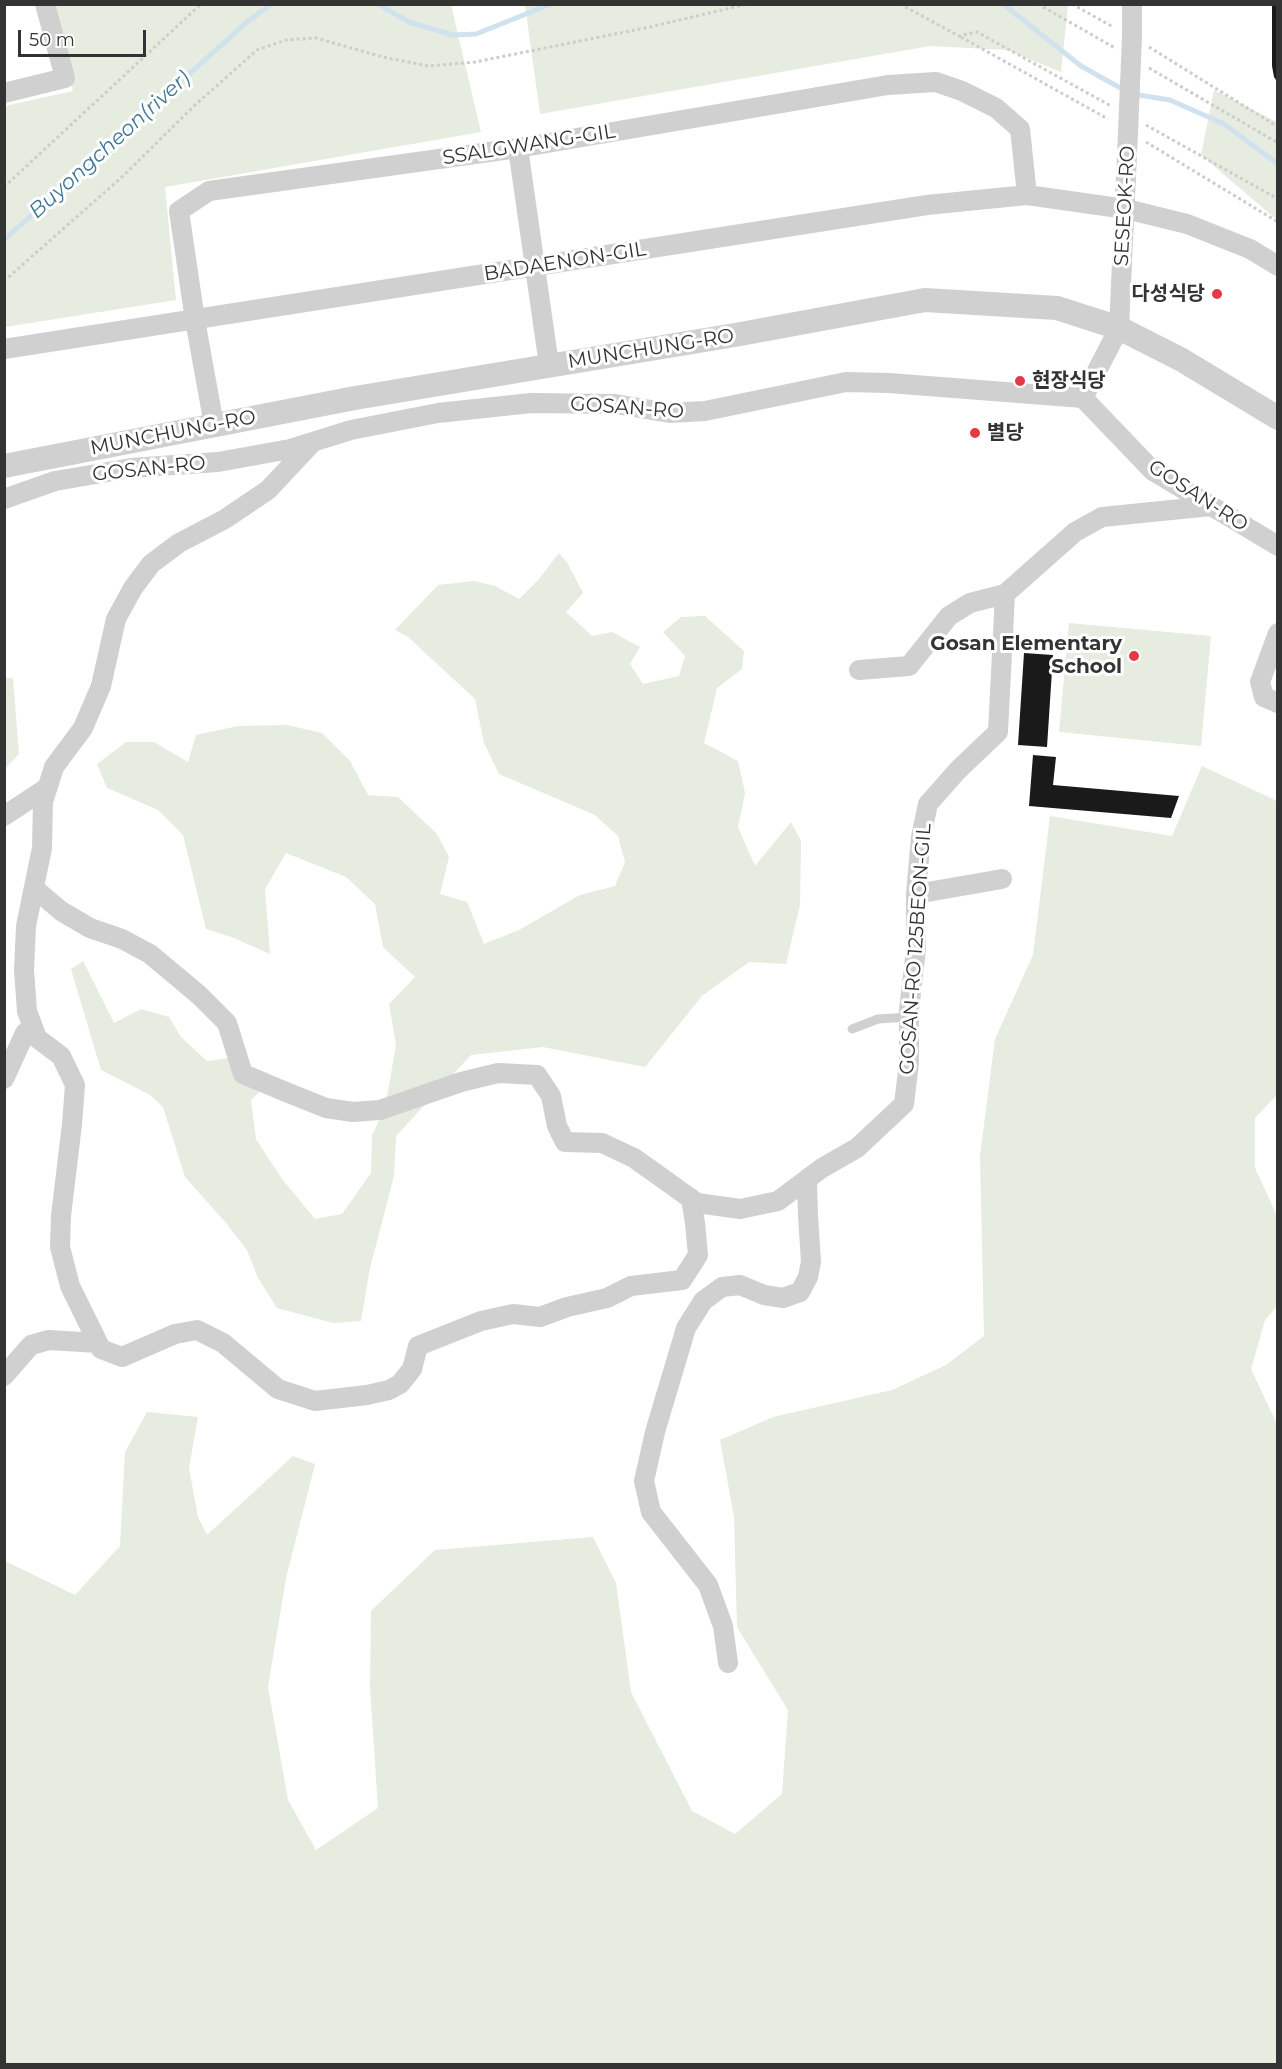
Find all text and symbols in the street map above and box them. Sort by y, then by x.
scale bar [21,18,148,56]
text: 50 m [29,29,75,51]
water label: Buyongcheon(river) [24,66,196,224]
street label: SSALGWANG-GIL [441,119,617,171]
street label: SESEOK-RO [1110,145,1140,267]
street label: BADAENON-GIL [482,237,648,287]
place label: 다성식당 [1131,282,1205,306]
marker: 다성식당 [1210,287,1224,301]
street label: MUNCHUNG-RO [566,324,736,374]
place label: 현장식당 [1032,369,1106,393]
marker: 현장식당 [1013,374,1027,388]
street label: GOSAN-RO [569,392,685,424]
street label: MUNCHUNG-RO [88,405,258,461]
place label: 별당 [987,421,1024,445]
marker: 별당 [968,426,982,440]
street label: GOSAN-RO [91,451,207,487]
street label: GOSAN-RO [1144,455,1252,537]
place label: Gosan Elementary School [930,632,1122,679]
marker: Gosan Elementary School [1127,649,1141,663]
street label: GOSAN-RO 125BEON-GIL [895,823,937,1075]

